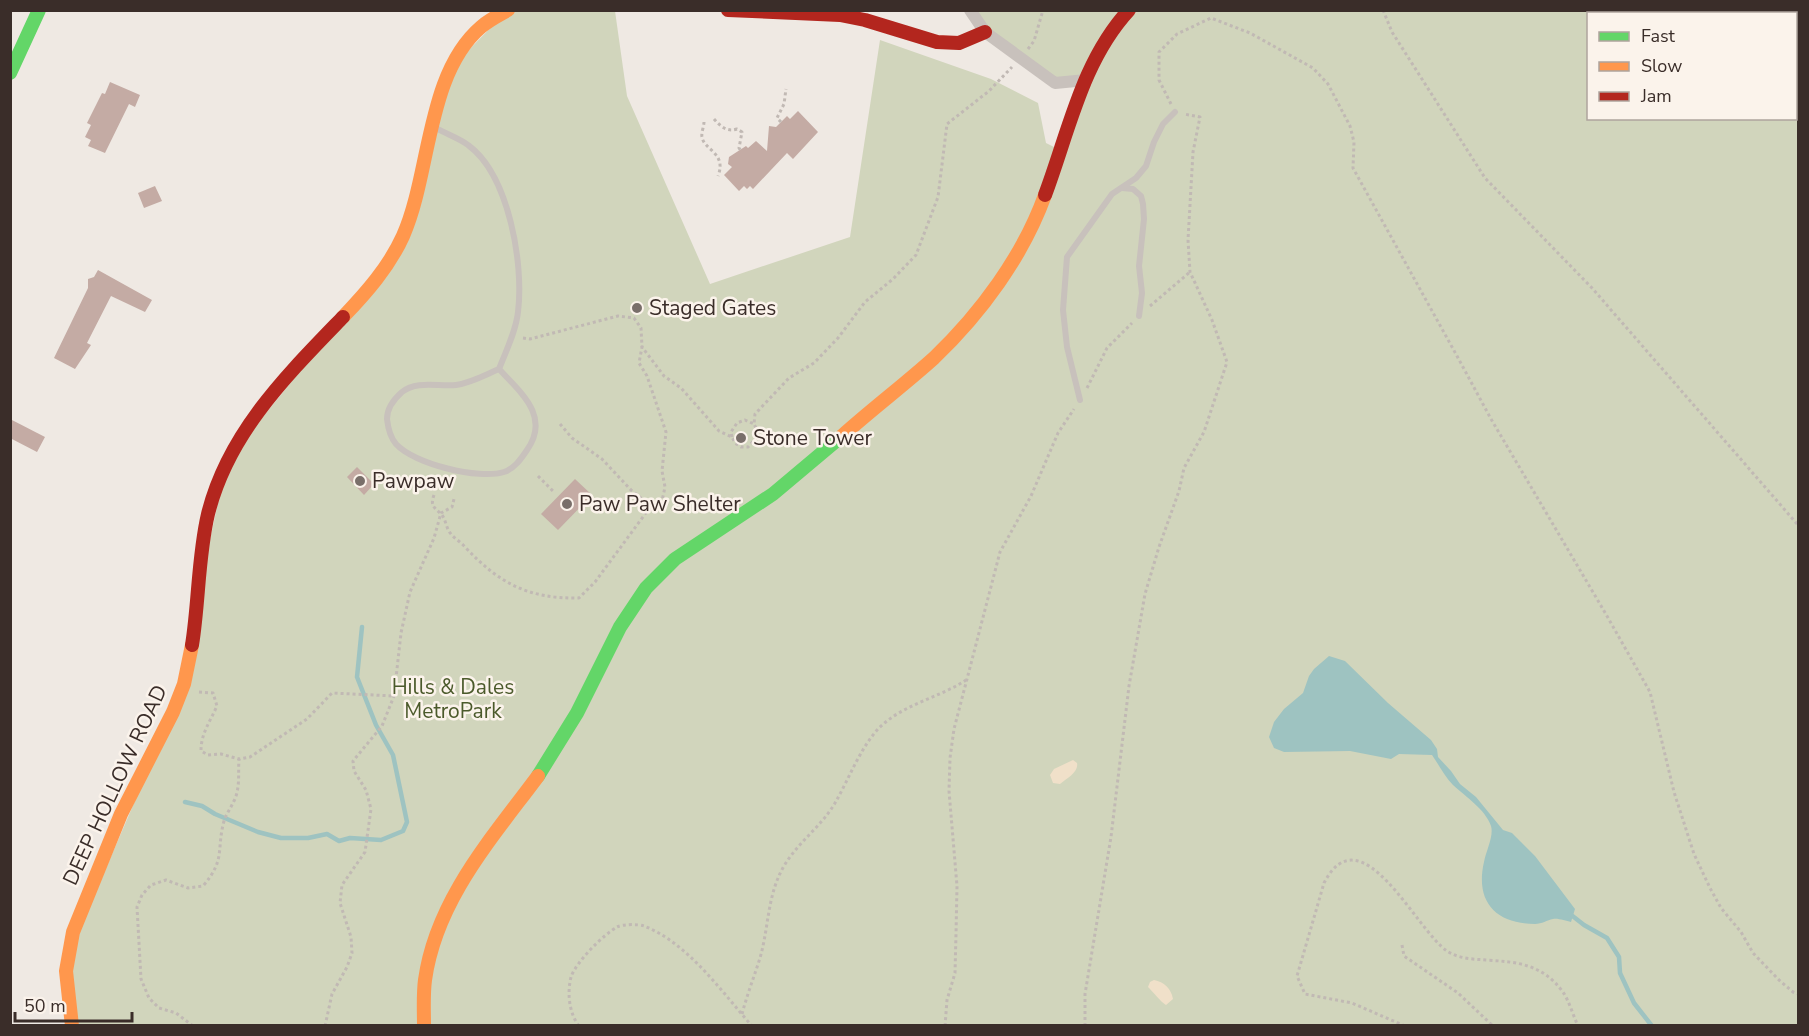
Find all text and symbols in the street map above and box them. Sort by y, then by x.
legend [1587,12,1797,120]
text: Fast [1641,24,1676,48]
text: Slow [1641,54,1682,78]
text: Jam [1640,84,1672,108]
place label: Staged Gates [649,294,776,322]
marker: Staged Gates [630,301,644,315]
place label: Stone Tower [753,424,873,452]
marker: Stone Tower [734,431,748,445]
place label: Pawpaw [372,467,455,495]
marker: Pawpaw [353,474,367,488]
place label: Paw Paw Shelter [579,490,741,518]
marker: Paw Paw Shelter [560,497,574,511]
park label: Hills & Dales MetroPark [392,673,514,725]
street label: DEEP HOLLOW ROAD [56,680,174,890]
scale bar [15,985,132,1023]
text: 50 m [24,994,66,1018]

